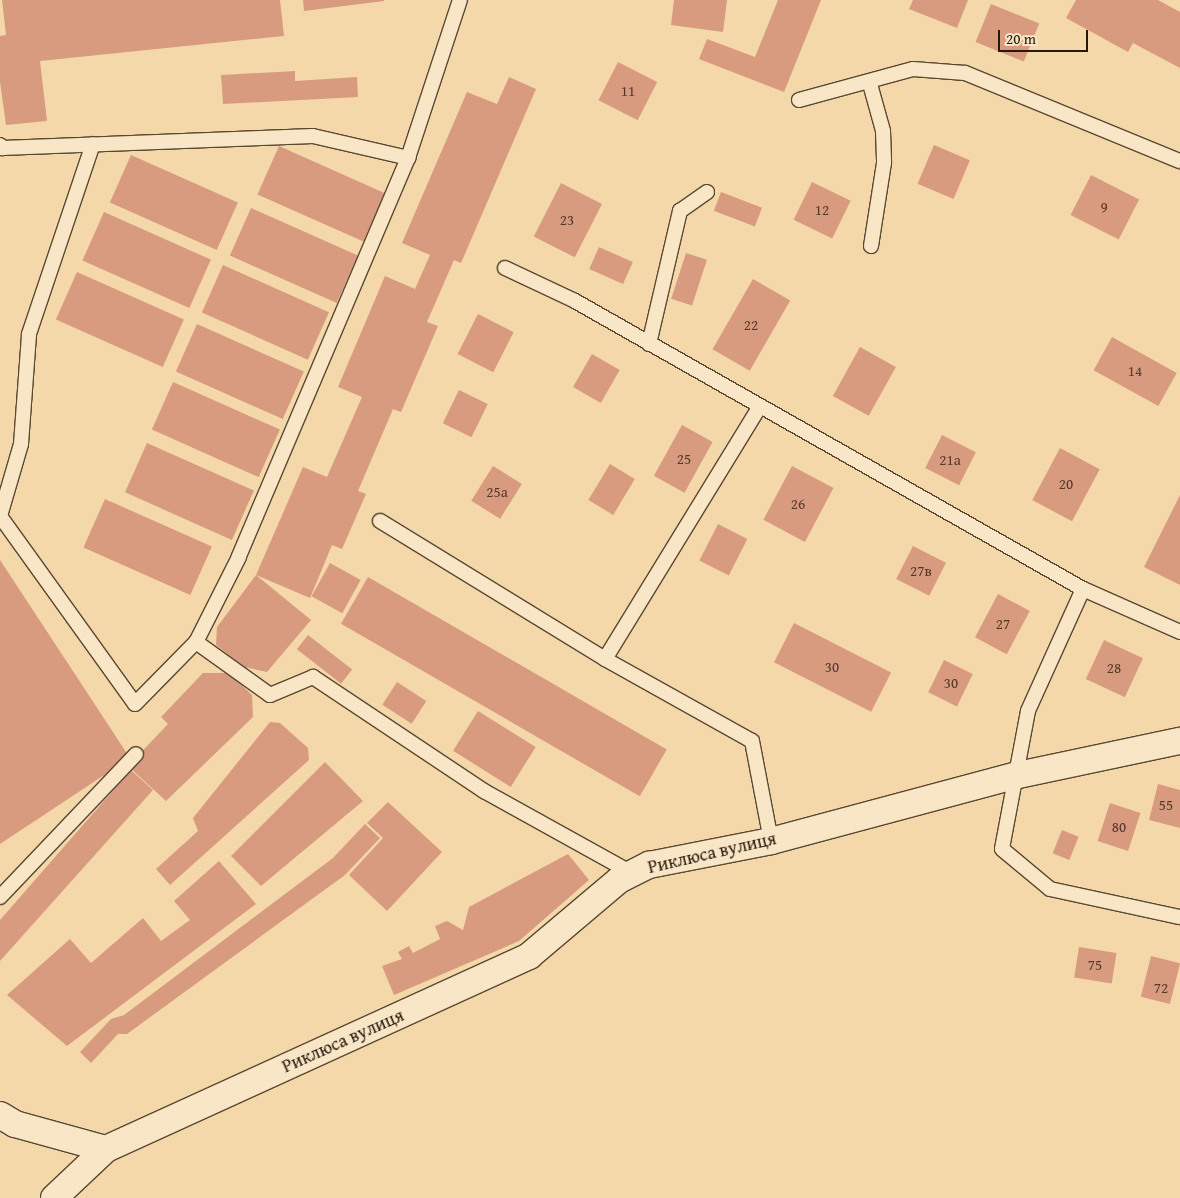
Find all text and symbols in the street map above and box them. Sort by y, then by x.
scale bar [1000,20,1090,52]
text: 20 m [1006,28,1036,49]
house number: 11 [621,82,635,100]
house number: 9 [1100,198,1108,216]
house number: 12 [815,201,829,219]
house number: 23 [560,211,574,229]
house number: 22 [744,316,758,334]
house number: 14 [1128,362,1142,380]
house number: 25 [677,450,691,468]
house number: 21а [939,451,961,469]
house number: 20 [1059,475,1073,493]
house number: 25а [486,483,508,501]
house number: 26 [791,495,805,513]
house number: 27в [910,562,932,580]
house number: 27 [996,615,1010,633]
house number: 30 [825,658,839,676]
house number: 28 [1107,659,1121,677]
house number: 30 [944,674,958,692]
house number: 55 [1159,796,1173,814]
house number: 80 [1112,818,1126,836]
street label: Риклюса вулиця [646,828,778,878]
house number: 75 [1088,956,1102,974]
house number: 72 [1154,979,1168,997]
street label: Риклюса вулиця [279,1004,407,1078]

